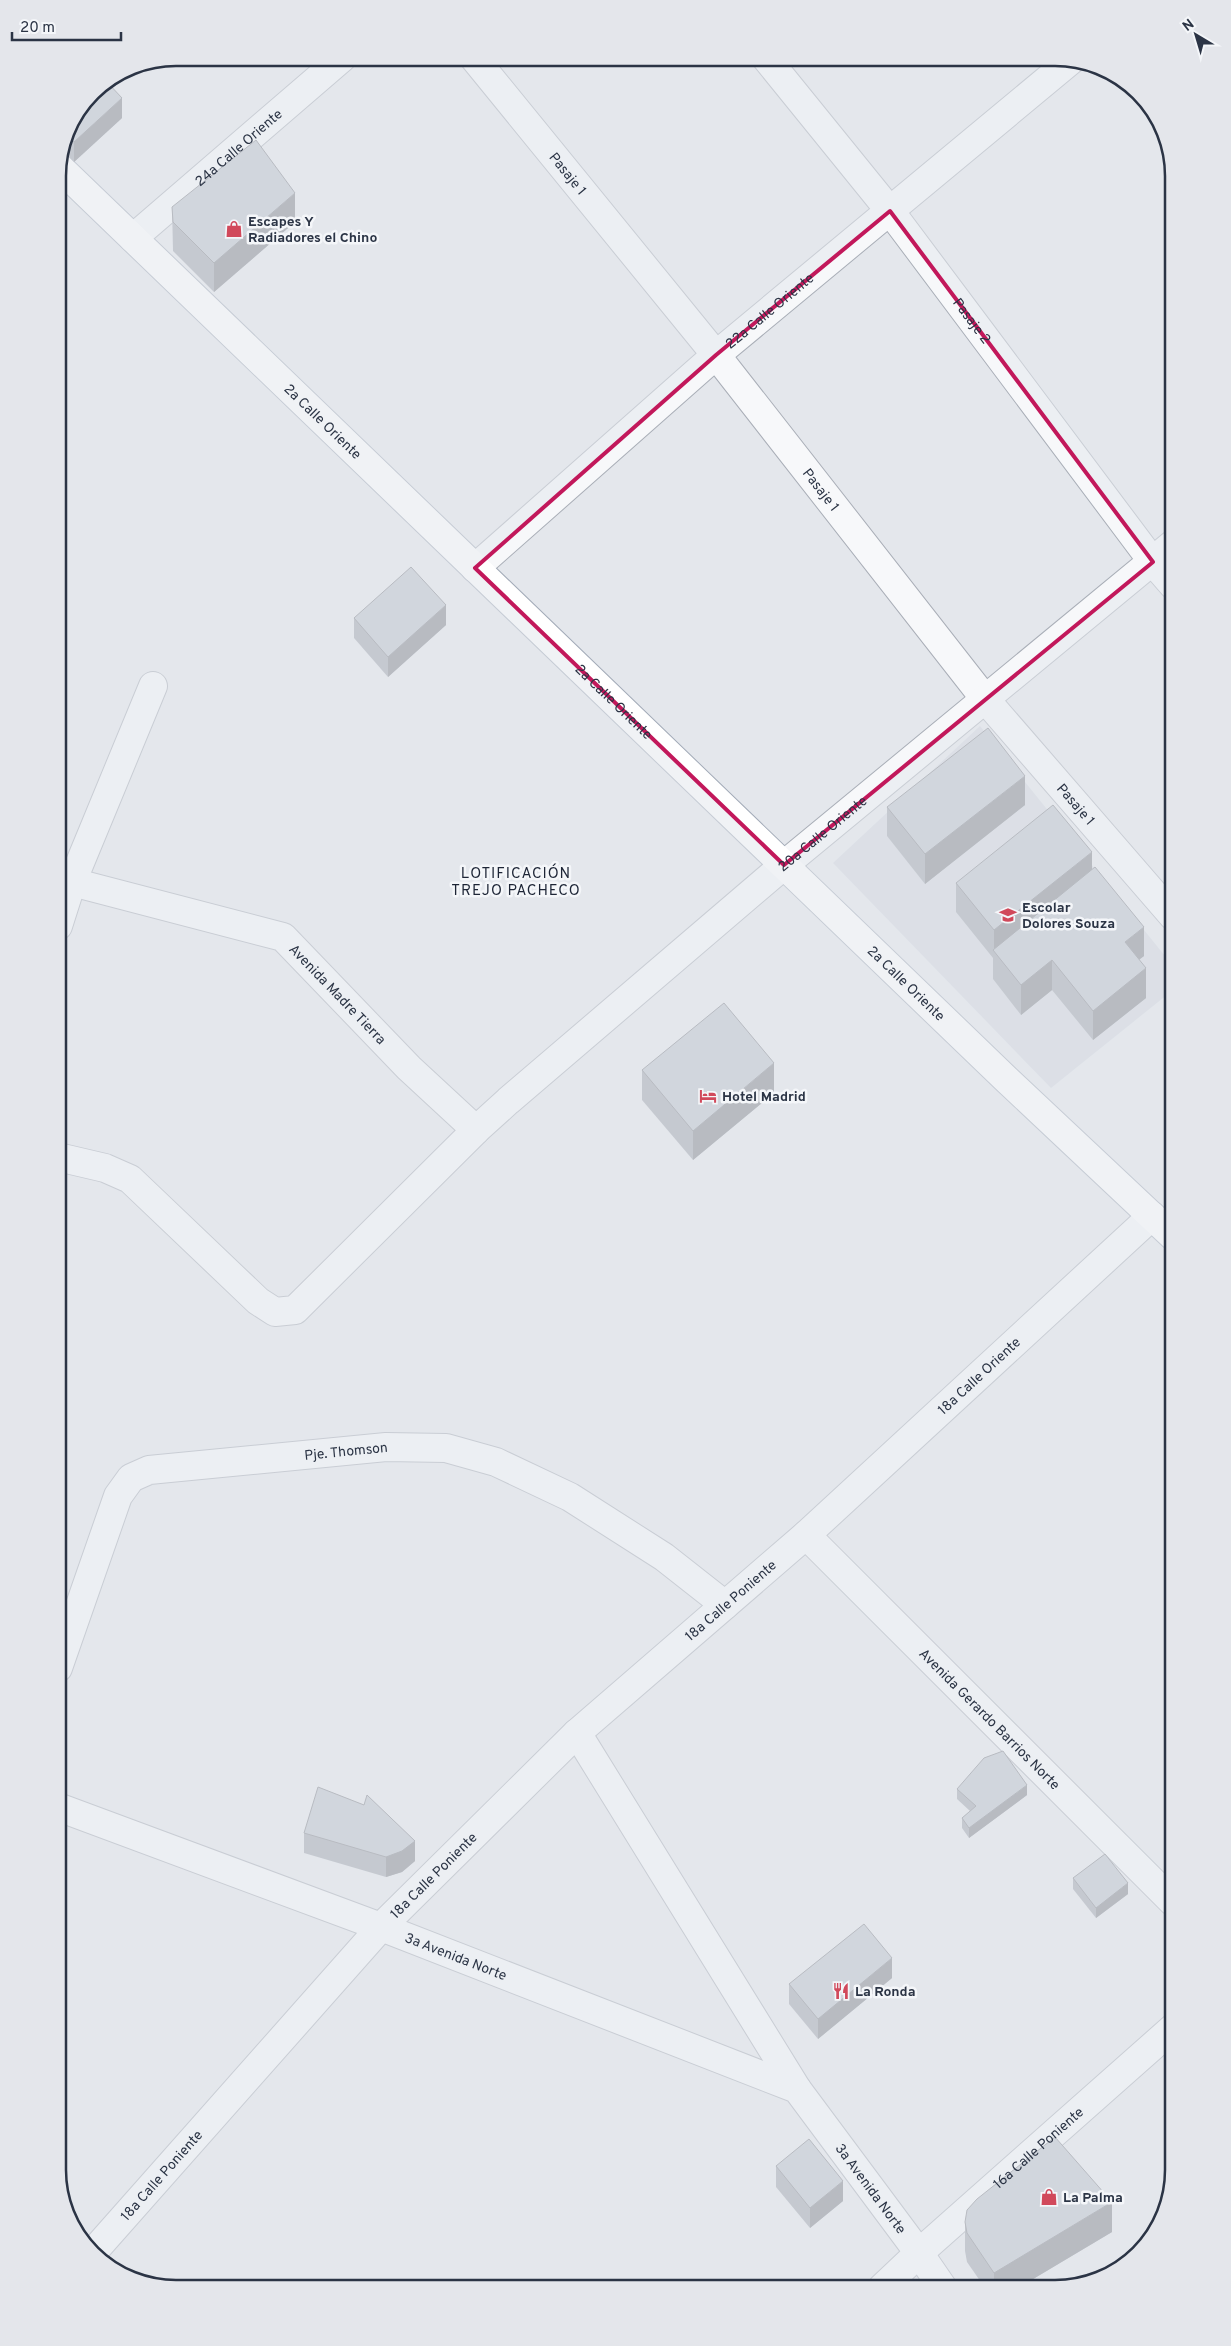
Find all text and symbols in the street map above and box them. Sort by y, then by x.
scale bar [12,10,121,42]
north arrow [1171,10,1221,60]
text: N [1180,16,1198,36]
text: 20 m [20,19,55,38]
street label: 24a Calle Oriente [192,106,286,191]
street label: Pasaje 1 [545,150,589,199]
place label: Escapes Y Radiadores el Chino [248,214,377,247]
shop icon: Escapes Y Radiadores el Chino [224,219,244,239]
street label: 22a Calle Oriente [723,270,818,353]
street label: Pasaje 2 [948,295,994,348]
street label: 2a Calle Oriente [280,381,364,464]
street label: Pasaje 1 [798,466,842,515]
street label: 2a Calle Oriente [571,661,655,744]
street label: Pasaje 1 [1052,781,1098,830]
street label: 20a Calle Oriente [775,793,871,876]
district label: LOTIFICACIÓN TREJO PACHECO [451,863,581,901]
place label: Escolar Dolores Souza [1022,900,1115,933]
school or university icon: Escolar Dolores Souza [998,905,1018,925]
street label: Avenida Madre Tierra [285,941,389,1049]
street label: 2a Calle Oriente [863,943,948,1025]
hotel icon: Hotel Madrid [698,1086,718,1106]
place label: Hotel Madrid [722,1089,806,1106]
street label: 18a Calle Oriente [935,1334,1025,1419]
street label: Pje. Thomson [304,1440,389,1465]
street label: 18a Calle Poniente [682,1557,781,1646]
street label: Avenida Gerardo Barrios Norte [915,1646,1063,1794]
street label: 18a Calle Poniente [387,1830,481,1923]
street label: 3a Avenida Norte [402,1930,509,1985]
restaurant icon: La Ronda [831,1981,851,2001]
place label: La Ronda [855,1984,915,2001]
street label: 16a Calle Poniente [990,2104,1088,2193]
street label: 18a Calle Poniente [118,2127,207,2225]
street label: 3a Avenida Norte [831,2141,909,2238]
shop icon: La Palma [1039,2187,1059,2207]
place label: La Palma [1063,2190,1123,2207]

